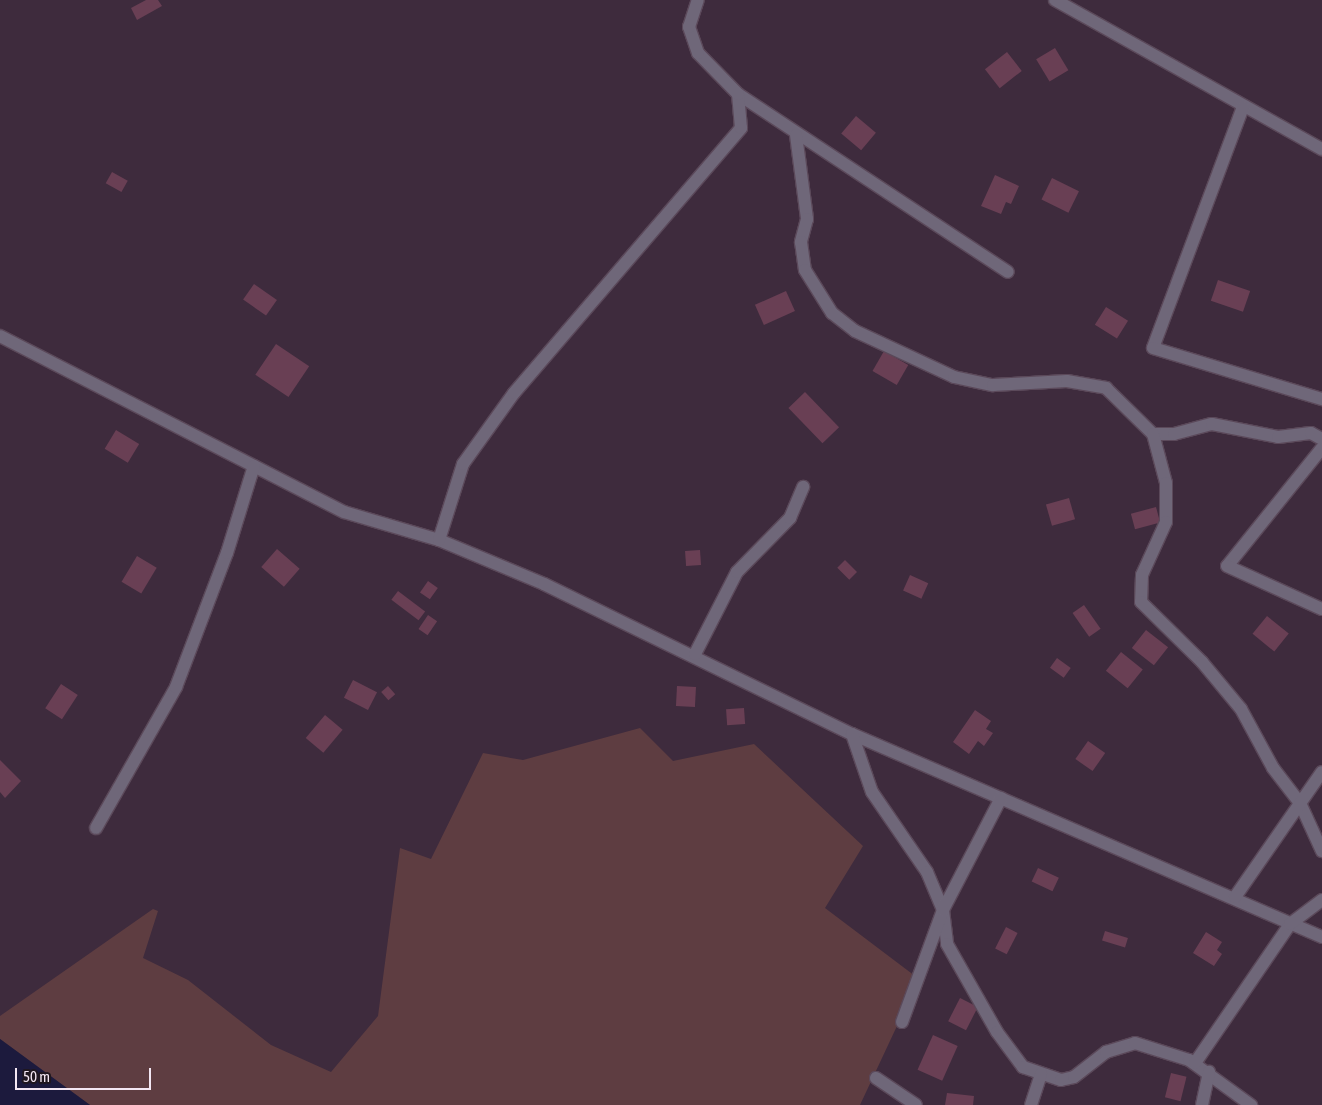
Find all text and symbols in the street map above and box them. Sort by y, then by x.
scale bar [18,1058,154,1090]
text: 50 m [23,1068,50,1085]

